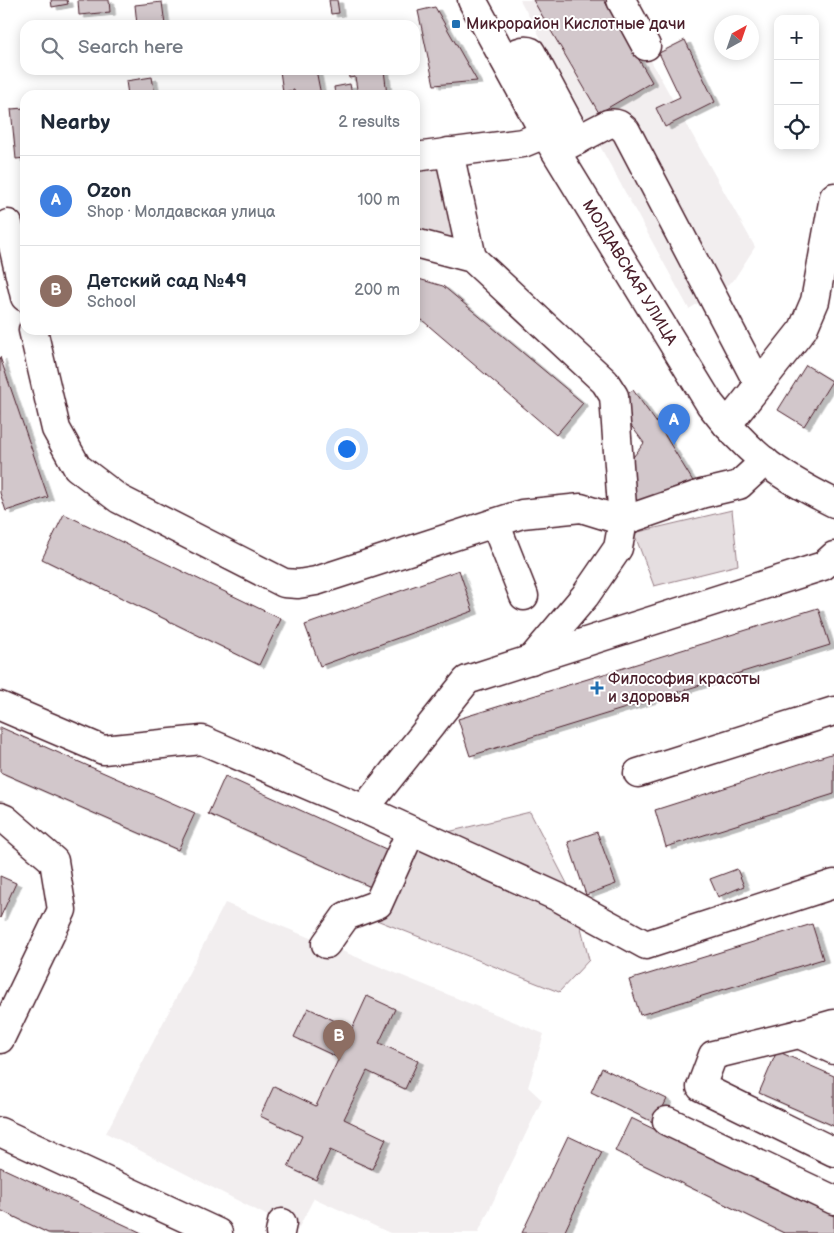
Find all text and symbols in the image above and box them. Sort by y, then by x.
place label: Микрорайон Кислотные дачи [466,15,685,34]
north arrow [714,15,759,60]
map controls [774,15,819,150]
button: + [774,15,819,60]
marker: Микрорайон Кислотные дачи [450,18,462,30]
search box [20,20,420,75]
icon: search [38,34,66,62]
text: Search here [78,36,183,59]
button: − [774,60,819,105]
button: locate [774,105,819,150]
text: Nearby [40,110,110,135]
text: 2 results [338,113,400,132]
text: Ozon [87,180,131,203]
text: A [51,191,61,210]
text: 100 m [357,191,400,210]
street label: МОЛДАВСКАЯ УЛИЦА [578,196,681,349]
text: Shop · Молдавская улица [87,203,276,222]
text: Детский сад №49 [87,270,247,293]
text: B [50,281,62,300]
text: 200 m [354,281,400,300]
text: School [87,293,136,312]
pin: A [658,404,690,445]
your location [334,436,360,462]
place label: Философия красоты и здоровья [608,670,760,707]
marker: Философия красоты и здоровья [590,681,604,695]
pin: B [323,1020,355,1061]

